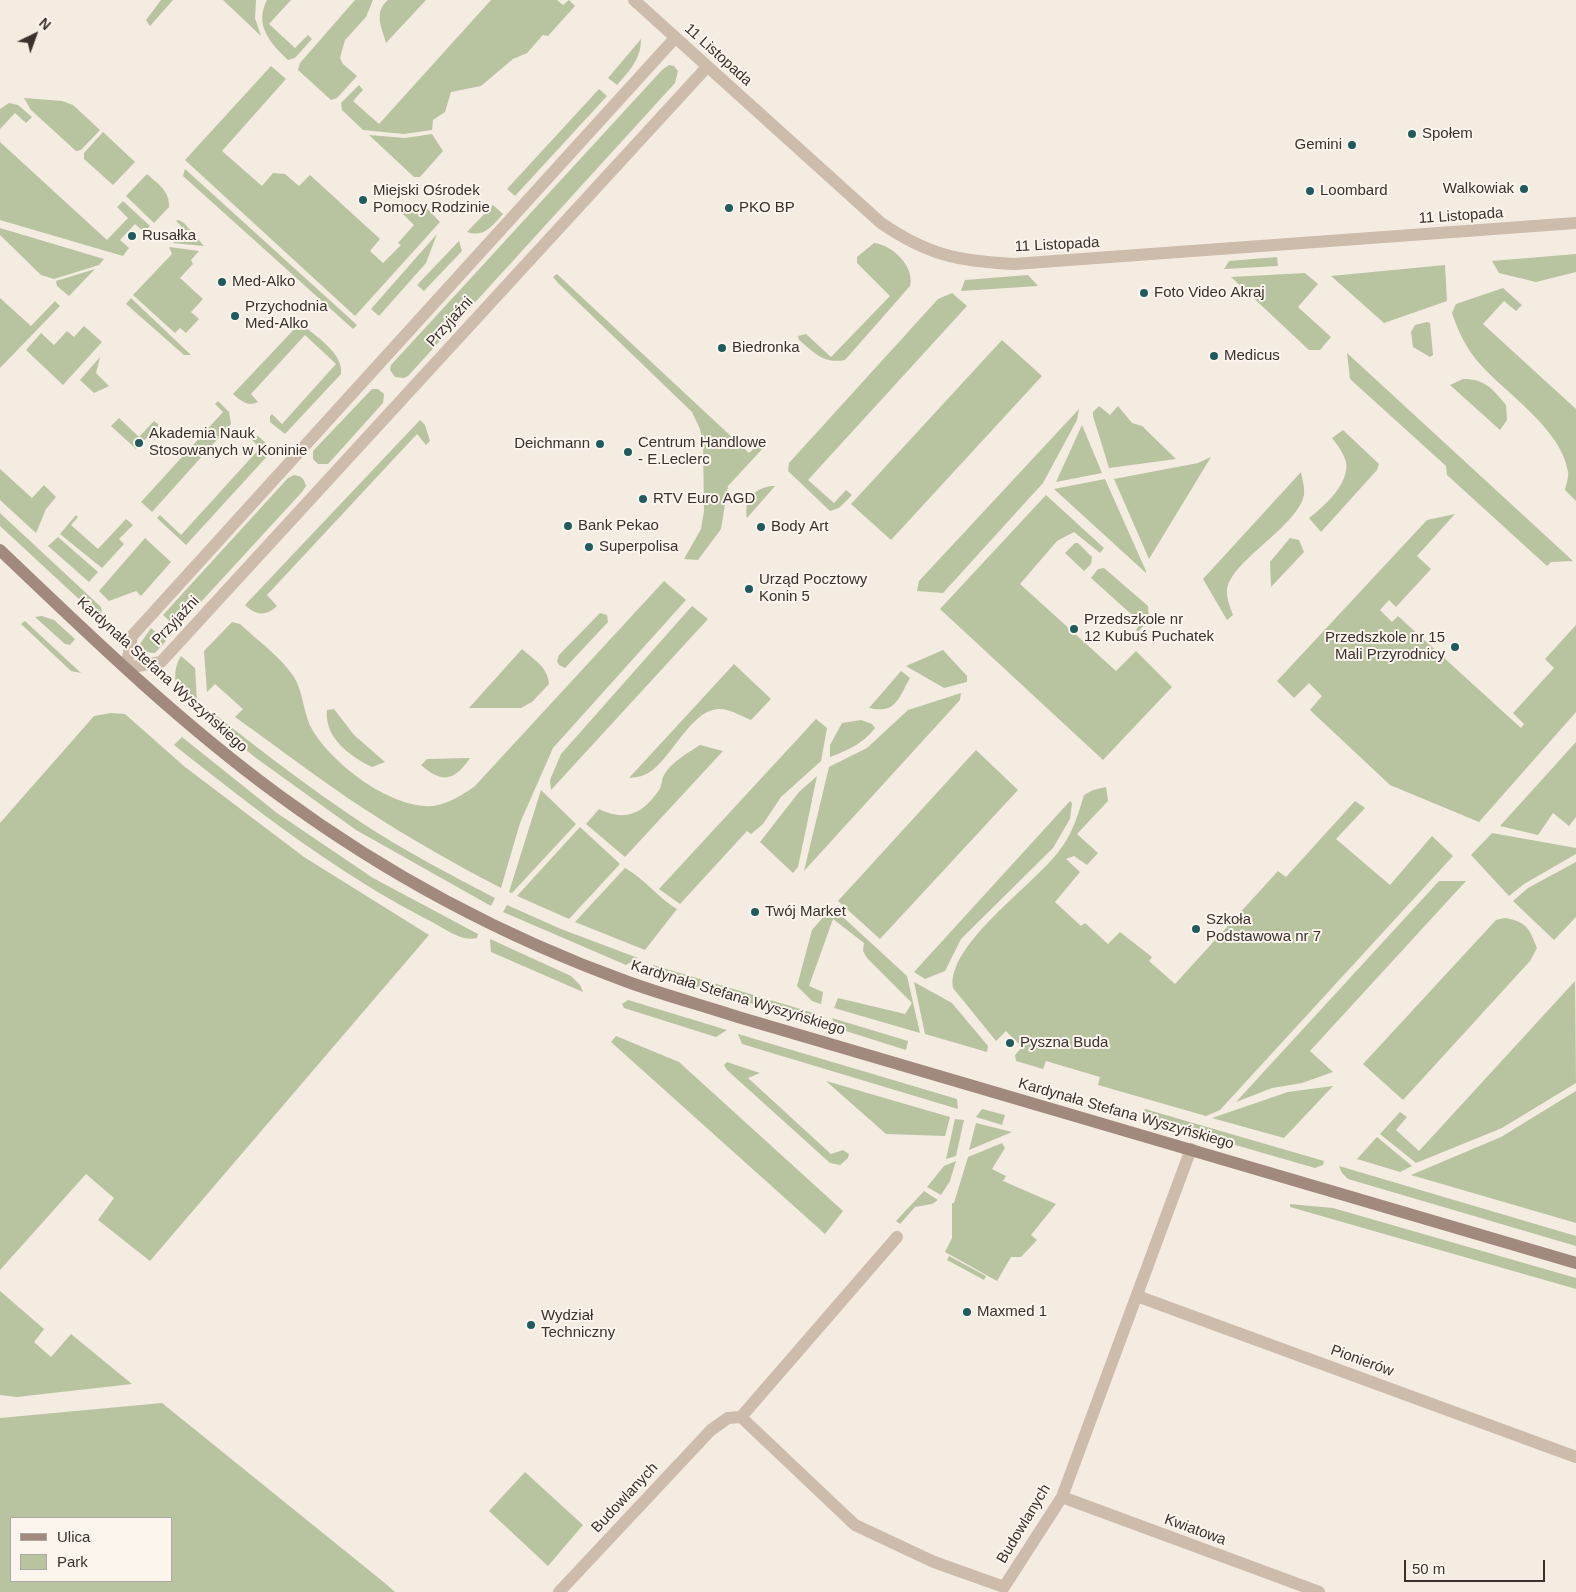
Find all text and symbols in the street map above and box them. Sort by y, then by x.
north arrow [10,10,60,60]
text: N [36,15,54,33]
street label: 11 Listopada [680,20,756,90]
place label: Społem [1422,125,1473,143]
marker: Społem [1406,128,1418,140]
place label: Gemini [1294,136,1342,154]
marker: Gemini [1346,139,1358,151]
place label: Walkowiak [1443,180,1514,198]
place label: Miejski Ośrodek Pomocy Rodzinie [373,182,490,217]
place label: Loombard [1320,182,1388,200]
marker: Walkowiak [1518,183,1530,195]
marker: Loombard [1304,185,1316,197]
marker: Miejski Ośrodek Pomocy Rodzinie [357,194,369,206]
place label: PKO BP [739,199,795,217]
marker: PKO BP [723,202,735,214]
street label: 11 Listopada [1418,204,1504,228]
place label: Rusałka [142,227,196,245]
marker: Rusałka [126,230,138,242]
street label: 11 Listopada [1014,234,1100,256]
place label: Med-Alko [232,273,295,291]
marker: Med-Alko [216,276,228,288]
place label: Foto Video Akraj [1154,284,1265,302]
marker: Foto Video Akraj [1138,287,1150,299]
street label: Przyjaźni [423,293,477,351]
place label: Przychodnia Med-Alko [245,298,328,333]
marker: Przychodnia Med-Alko [229,310,241,322]
place label: Biedronka [732,339,800,357]
marker: Biedronka [716,342,728,354]
place label: Medicus [1224,347,1280,365]
marker: Medicus [1208,350,1220,362]
place label: Akademia Nauk Stosowanych w Koninie [149,425,307,460]
place label: Centrum Handlowe - E.Leclerc [638,434,766,469]
place label: Deichmann [514,435,590,453]
marker: Akademia Nauk Stosowanych w Koninie [133,437,145,449]
marker: Deichmann [594,438,606,450]
marker: Centrum Handlowe - E.Leclerc [622,446,634,458]
place label: RTV Euro AGD [653,490,755,508]
marker: RTV Euro AGD [637,493,649,505]
place label: Bank Pekao [578,517,659,535]
place label: Body Art [771,518,829,536]
marker: Bank Pekao [562,520,574,532]
marker: Body Art [755,521,767,533]
place label: Superpolisa [599,538,678,556]
marker: Superpolisa [583,541,595,553]
place label: Urząd Pocztowy Konin 5 [759,571,867,606]
marker: Urząd Pocztowy Konin 5 [743,583,755,595]
street label: Przyjaźni [149,593,203,649]
street label: Kardynała Stefana Wyszyńskiego [73,594,251,756]
place label: Przedszkole nr 12 Kubuś Puchatek [1084,611,1214,646]
marker: Przedszkole nr 12 Kubuś Puchatek [1068,623,1080,635]
place label: Przedszkole nr 15 Mali Przyrodnicy [1325,629,1445,664]
marker: Przedszkole nr 15 Mali Przyrodnicy [1449,641,1461,653]
place label: Twój Market [765,903,846,921]
marker: Twój Market [749,906,761,918]
place label: Szkoła Podstawowa nr 7 [1206,911,1321,946]
marker: Szkoła Podstawowa nr 7 [1190,923,1202,935]
street label: Kardynała Stefana Wyszyńskiego [629,957,847,1039]
place label: Pyszna Buda [1020,1034,1108,1052]
marker: Pyszna Buda [1004,1037,1016,1049]
street label: Kardynała Stefana Wyszyńskiego [1016,1075,1236,1153]
place label: Maxmed 1 [977,1303,1047,1321]
marker: Maxmed 1 [961,1306,973,1318]
place label: Wydział Techniczny [541,1307,615,1342]
marker: Wydział Techniczny [525,1319,537,1331]
street label: Pionierów [1328,1341,1396,1381]
street label: Budowlanych [588,1459,662,1537]
street label: Budowlanych [993,1481,1055,1567]
street label: Kwiatowa [1162,1511,1228,1549]
legend [10,1517,172,1582]
text: Ulica [57,1528,90,1545]
scale bar [1406,1550,1547,1582]
text: Park [57,1553,88,1570]
text: 50 m [1412,1560,1445,1577]

